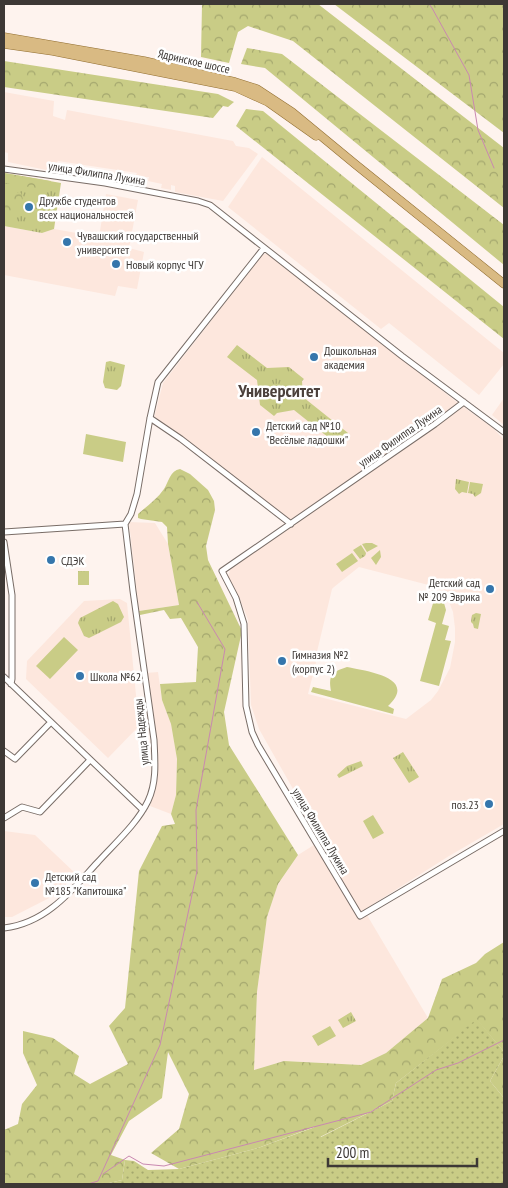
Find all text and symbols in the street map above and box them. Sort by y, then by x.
street label: Ядринское шоссе [157,45,231,77]
street label: улица Филиппа Лукина [47,158,147,188]
place label: Дружбе студентов всех национальностей [39,193,134,222]
marker: Дружбе студентов всех национальностей [23,201,35,213]
place label: Чувашский государственный университет [77,228,198,257]
marker: Чувашский государственный университет [61,236,73,248]
place label: Новый корпус ЧГУ [126,257,204,272]
marker: Новый корпус ЧГУ [110,258,122,270]
place label: Дошкольная академия [324,343,377,372]
marker: Дошкольная академия [308,351,320,363]
district label: Университет [237,379,321,402]
street label: улица Филиппа Лукина [355,402,445,470]
place label: Детский сад №10 "Весёлые ладошки" [266,418,348,447]
marker: Детский сад №10 "Весёлые ладошки" [250,426,262,438]
place label: СДЭК [61,553,84,568]
marker: СДЭК [45,554,57,566]
place label: Детский сад № 209 Эврика [418,575,481,604]
marker: Детский сад № 209 Эврика [484,583,496,595]
place label: Гимназия №2 (корпус 2) [292,647,349,676]
marker: Гимназия №2 (корпус 2) [276,655,288,667]
place label: Школа №62 [90,669,141,684]
marker: Школа №62 [74,670,86,682]
street label: улица Надежды [130,698,152,766]
street label: улица Филиппа Лукина [289,785,353,877]
place label: поз.23 [452,797,479,812]
marker: поз.23 [483,798,495,810]
place label: Детский сад №185 "Капитошка" [45,869,126,898]
marker: Детский сад №185 "Капитошка" [29,877,41,889]
scale bar [328,1136,477,1168]
text: 200 m [336,1143,369,1162]

